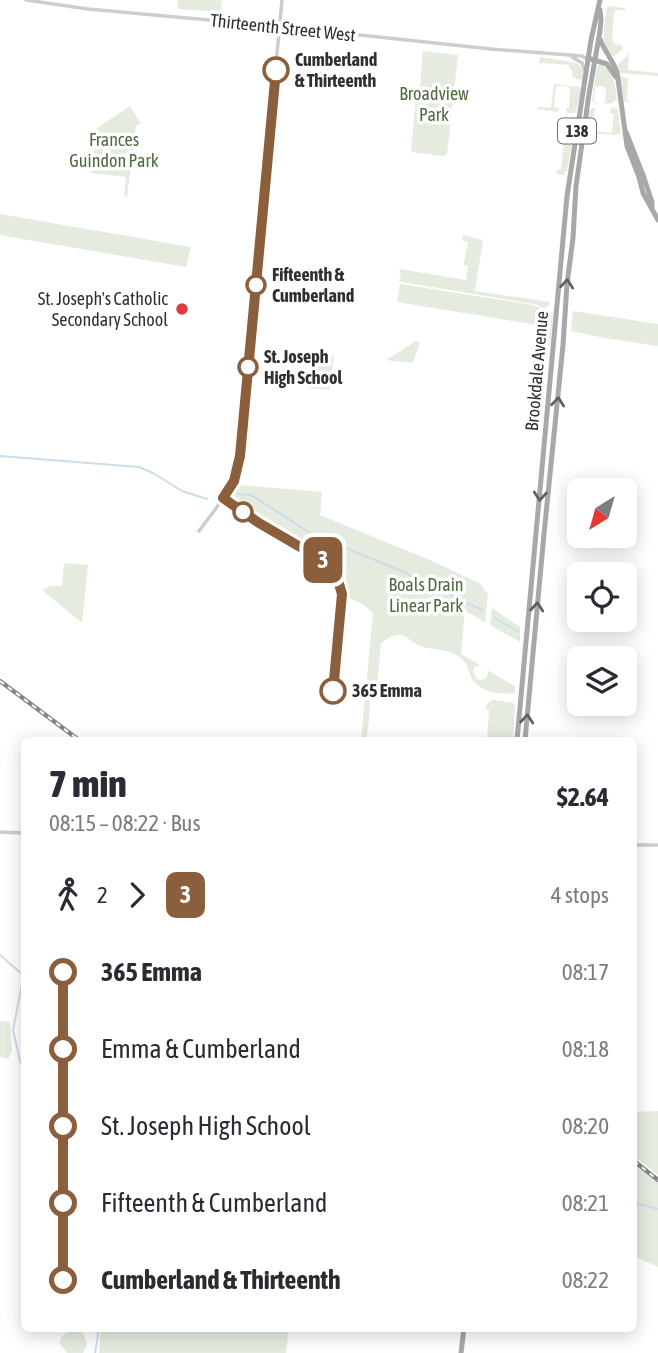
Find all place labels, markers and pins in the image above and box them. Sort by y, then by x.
place label: Cumberland & Thirteenth [295,49,377,91]
marker: Cumberland & Thirteenth [263,57,289,83]
place label: Fifteenth & Cumberland [272,264,354,306]
marker: Fifteenth & Cumberland [246,275,266,295]
place label: St. Joseph's Catholic Secondary School [38,288,168,330]
marker: St. Joseph's Catholic Secondary School [174,301,190,317]
place label: St. Joseph High School [264,346,342,388]
marker: St. Joseph High School [238,357,258,377]
unlabelled marker [233,502,253,522]
marker: 365 Emma [320,678,346,704]
place label: 365 Emma [352,680,422,701]

